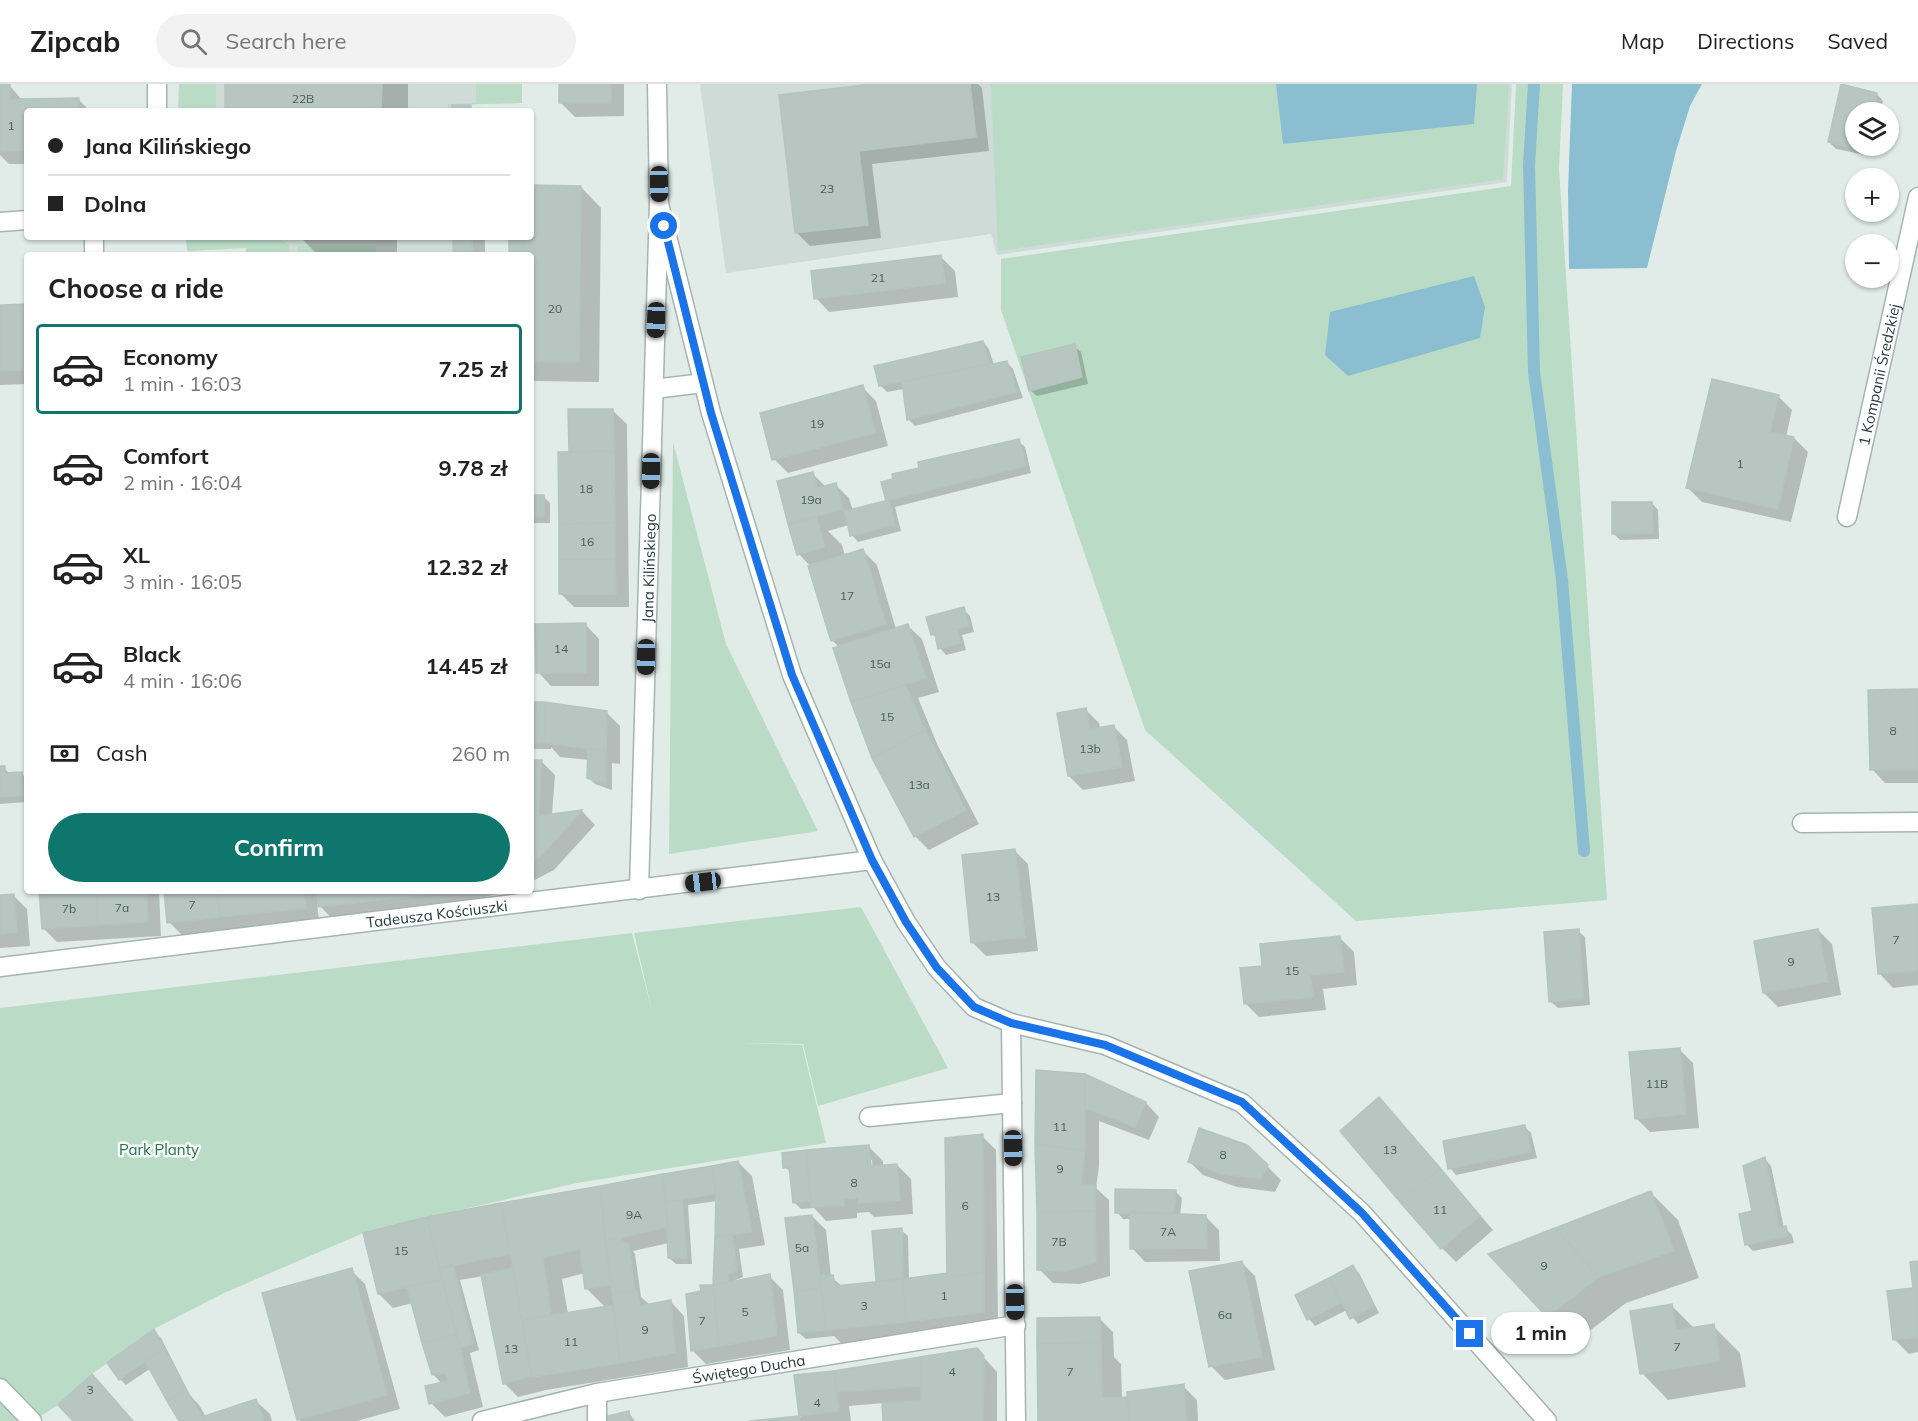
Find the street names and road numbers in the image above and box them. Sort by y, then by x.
street label: 1 Kompanii Średzkiej [1854,302,1904,447]
street label: Jana Kilińskiego [637,513,659,623]
street label: Tadeusza Kościuszki [365,895,509,932]
street label: Świętego Ducha [691,1350,806,1387]

